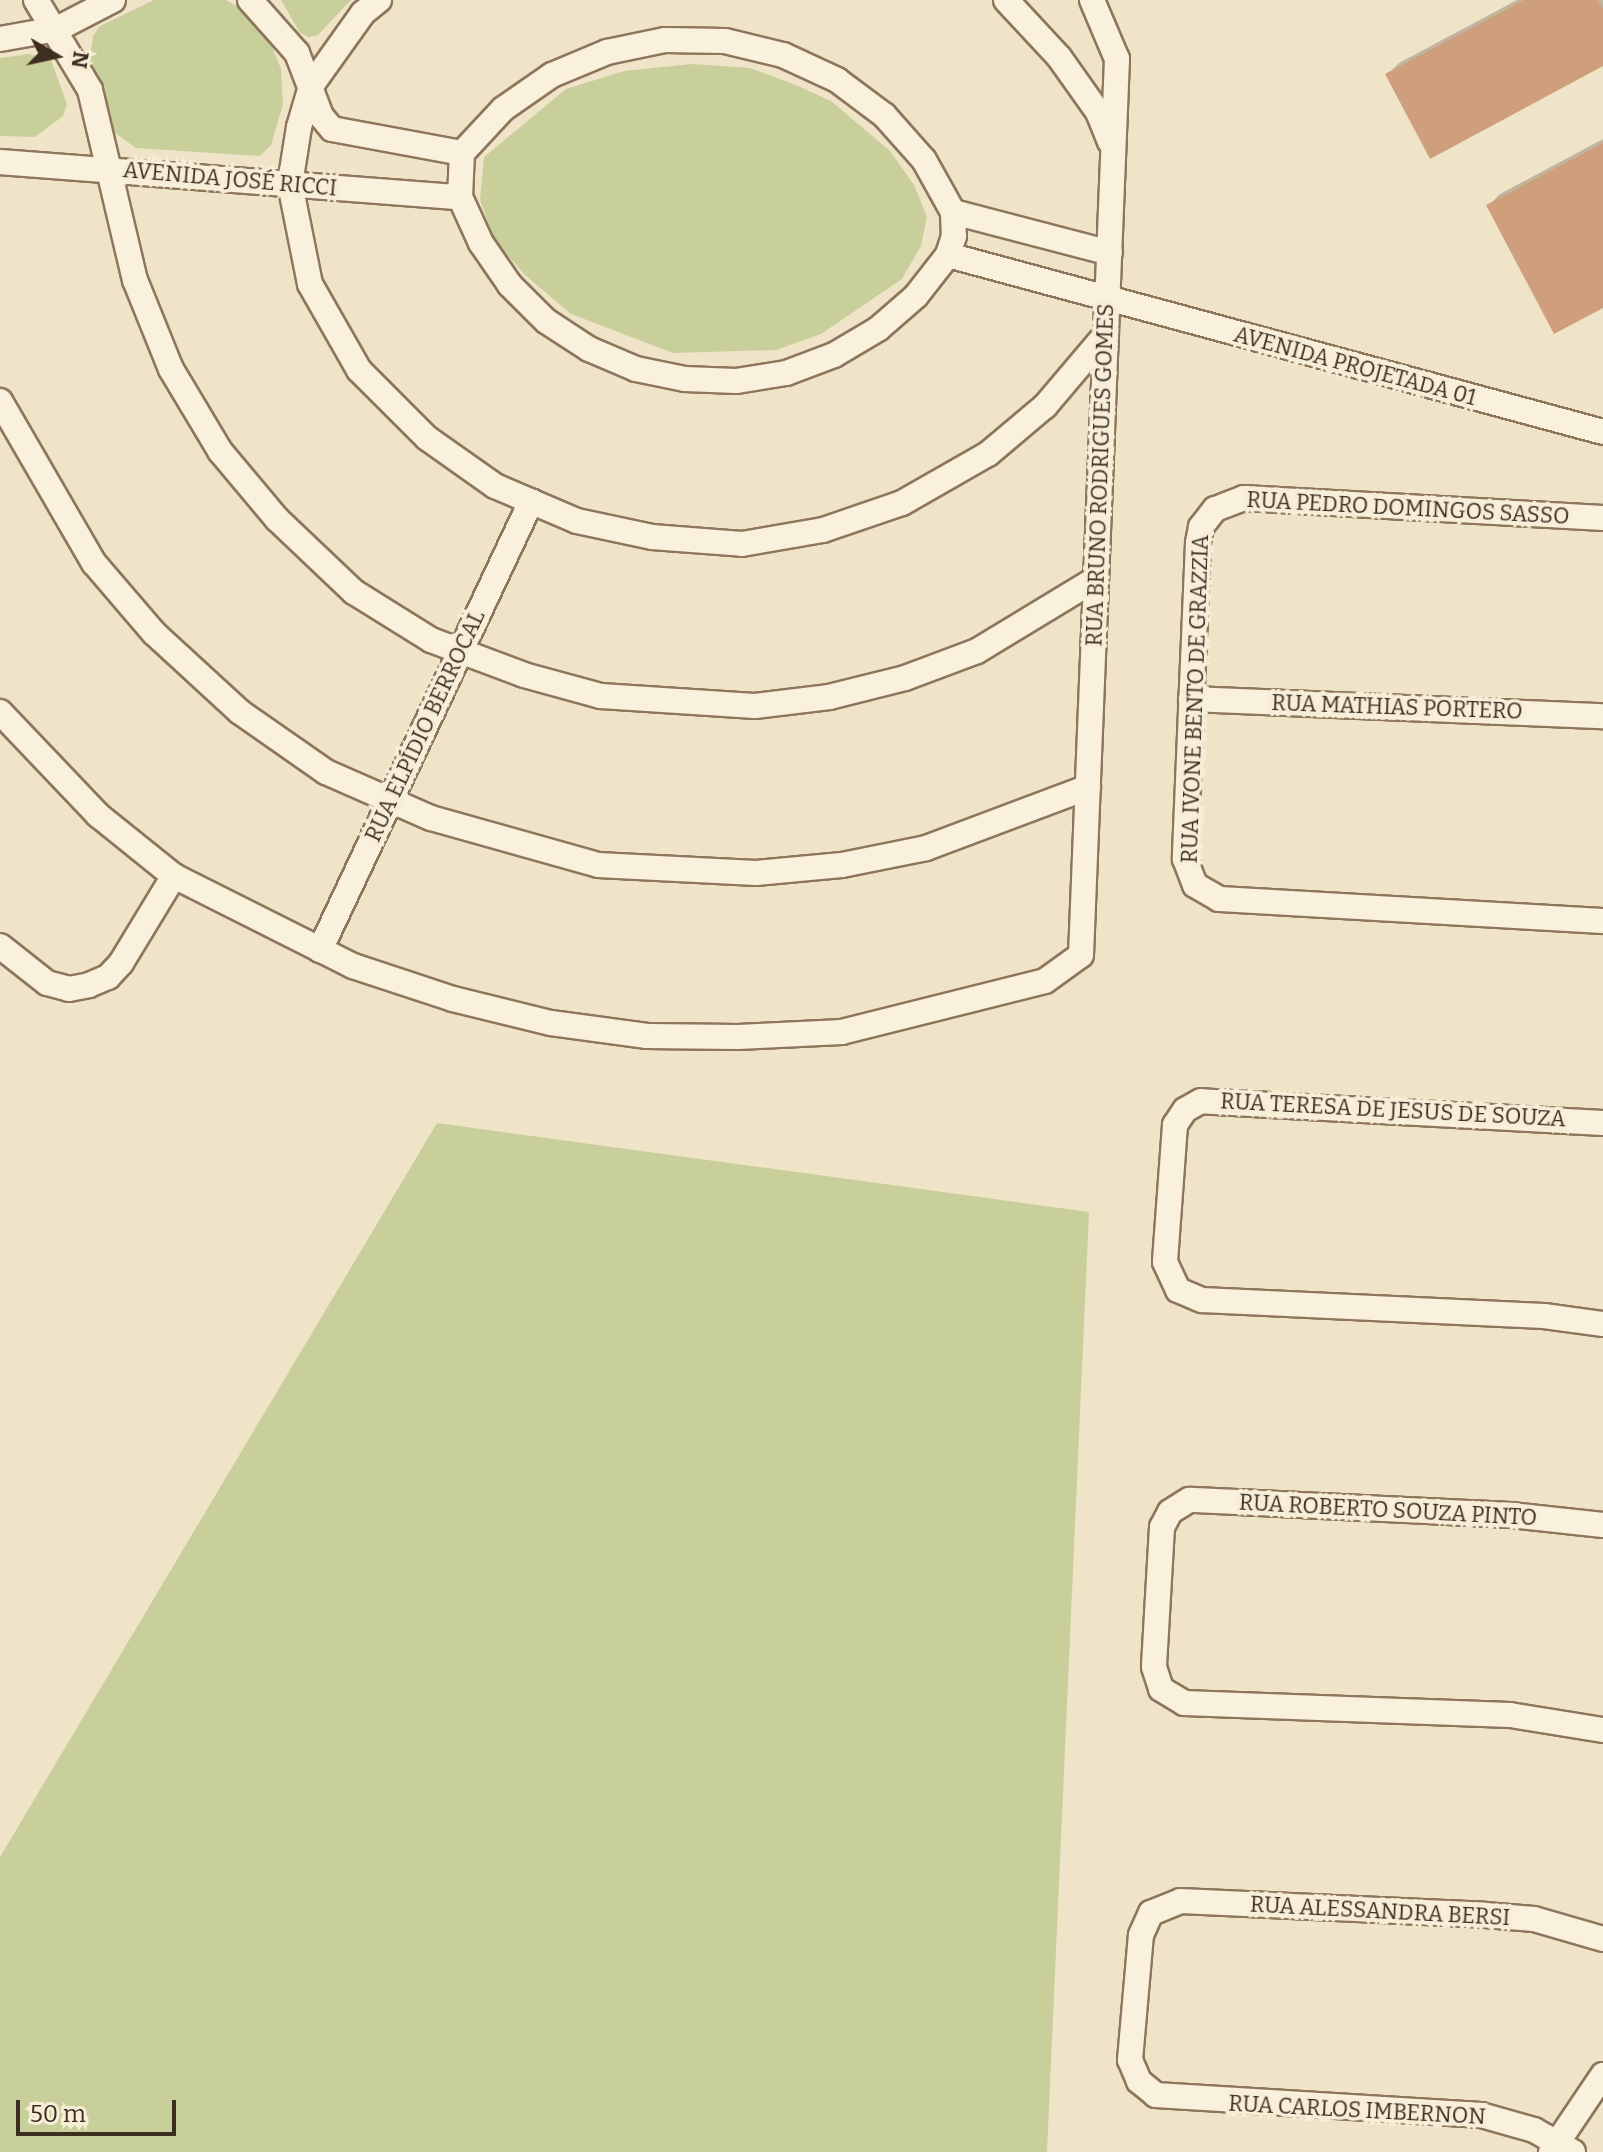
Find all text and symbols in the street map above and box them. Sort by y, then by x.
north arrow [16,16,96,96]
text: N [66,49,95,70]
street label: AVENIDA JOSÉ RICCI [122,156,338,202]
street label: RUA BRUNO RODRIGUES GOMES [1081,303,1119,647]
street label: AVENIDA PROJETADA 01 [1231,321,1479,411]
street label: RUA PEDRO DOMINGOS SASSO [1246,486,1570,530]
street label: RUA IVONE BENTO DE GRAZZIA [1176,534,1214,864]
street label: RUA ELPÍDIO BERROCAL [360,606,490,846]
street label: RUA MATHIAS PORTERO [1271,689,1523,725]
street label: RUA TERESA DE JESUS DE SOUZA [1220,1088,1566,1132]
street label: RUA ROBERTO SOUZA PINTO [1238,1489,1538,1531]
street label: RUA ALESSANDRA BERSI [1249,1891,1511,1931]
scale bar [20,2084,180,2134]
street label: RUA CARLOS IMBERNON [1228,2090,1486,2130]
text: 50 m [30,2100,86,2128]

